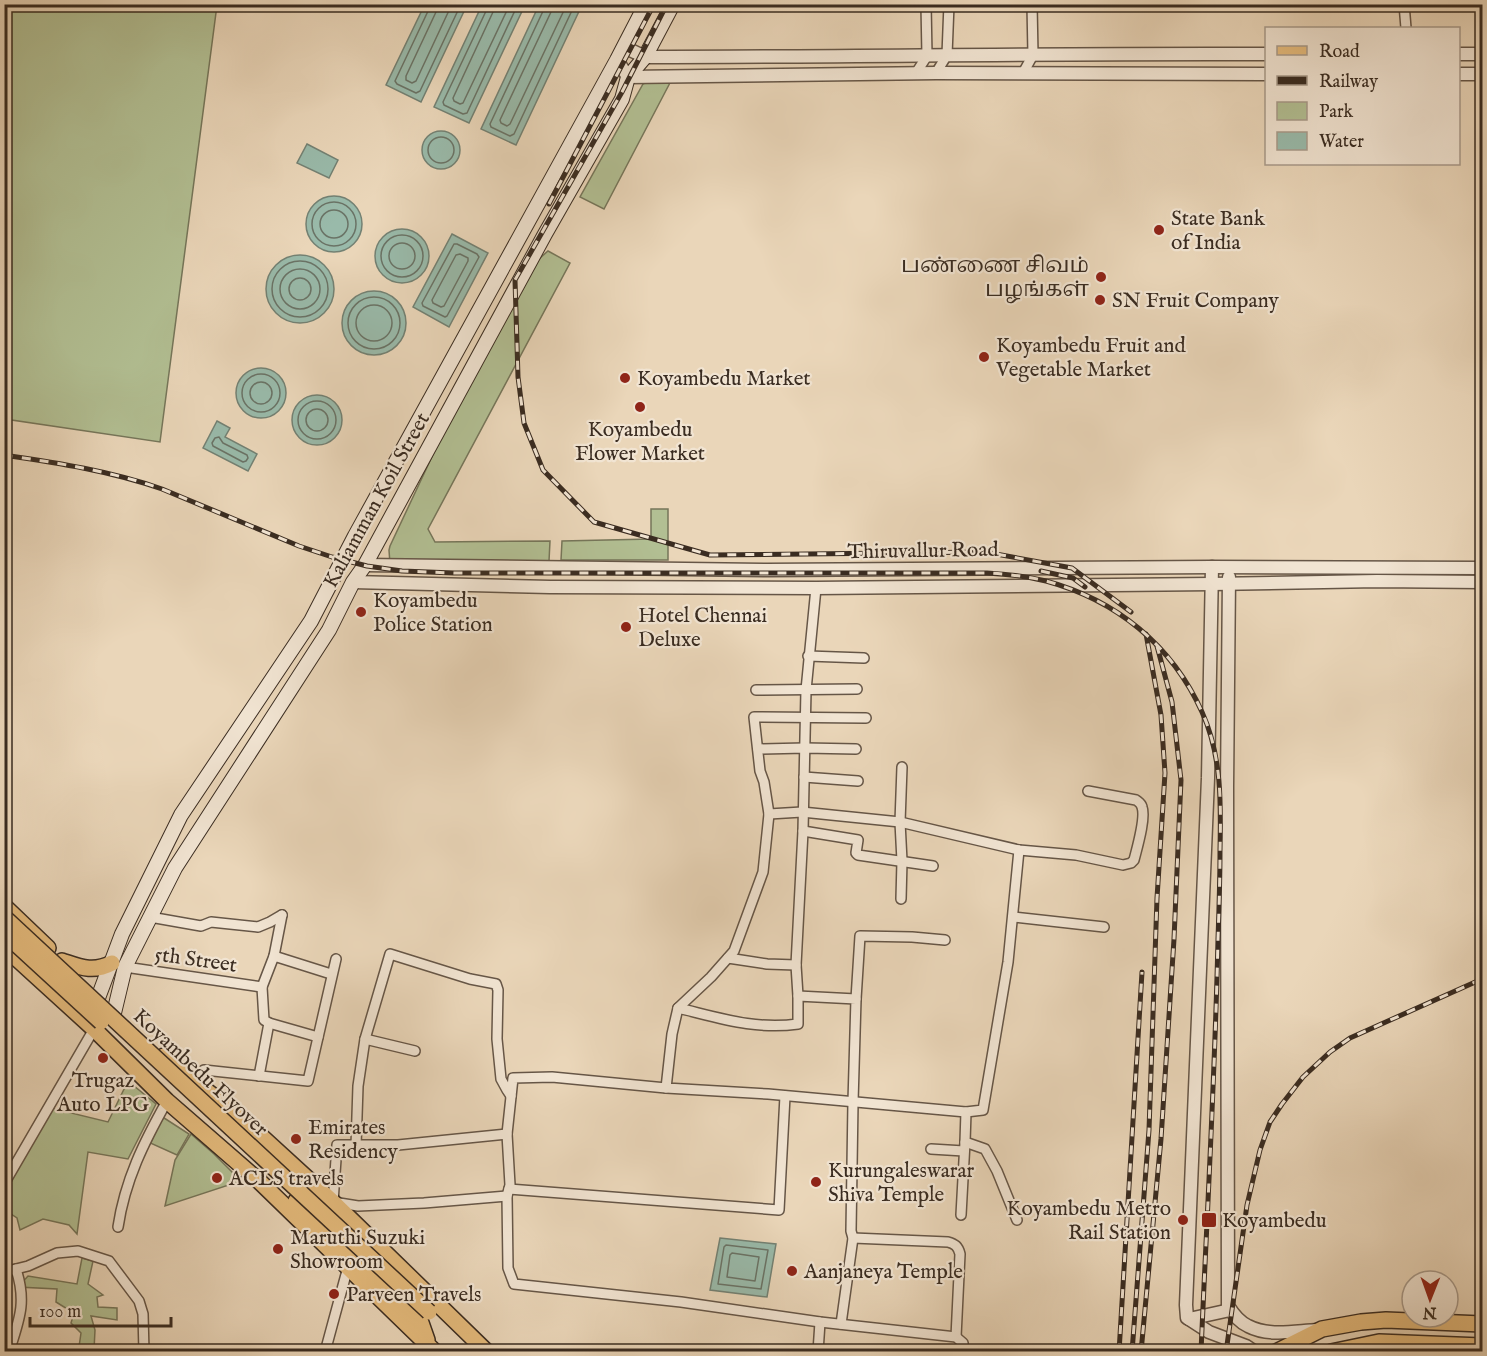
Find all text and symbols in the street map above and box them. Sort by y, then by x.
legend [1265,27,1460,165]
text: Road [1319,41,1360,64]
text: Railway [1319,71,1378,94]
text: Park [1319,101,1354,124]
text: Water [1319,131,1364,154]
place label: State Bank of India [1171,206,1266,257]
marker: State Bank of India [1152,223,1166,237]
place label: பண்ணை சிவம் பழங்கள் [901,253,1090,304]
marker: பண்ணை சிவம் பழங்கள் [1094,270,1108,284]
place label: SN Fruit Company [1112,288,1280,315]
marker: SN Fruit Company [1093,293,1107,307]
place label: Koyambedu Fruit and Vegetable Market [995,333,1186,384]
marker: Koyambedu Fruit and Vegetable Market [977,350,991,364]
place label: Koyambedu Market [637,366,811,393]
marker: Koyambedu Market [618,371,632,385]
marker: Koyambedu Flower Market [633,400,647,414]
street label: Kaliamman Koil Street [318,408,437,593]
place label: Koyambedu Flower Market [575,417,705,468]
street label: Thiruvallur Road [847,537,1000,566]
place label: Koyambedu Police Station [373,588,493,639]
place label: Hotel Chennai Deluxe [638,603,767,654]
marker: Koyambedu Police Station [354,605,368,619]
marker: Hotel Chennai Deluxe [619,620,633,634]
street label: 5th Street [153,941,239,980]
street label: Koyambedu Flyover [127,1003,274,1143]
marker: Trugaz Auto LPG [96,1051,110,1065]
place label: Trugaz Auto LPG [56,1068,149,1119]
place label: Emirates Residency [308,1115,398,1166]
marker: Emirates Residency [289,1132,303,1146]
place label: Kurungaleswarar Shiva Temple [828,1158,975,1209]
place label: ACLS travels [228,1166,344,1193]
marker: ACLS travels [210,1171,224,1185]
marker: Kurungaleswarar Shiva Temple [809,1175,823,1189]
place label: Koyambedu Metro Rail Station [1006,1196,1171,1247]
place label: Koyambedu [1222,1208,1327,1235]
marker: Koyambedu [1200,1211,1218,1229]
marker: Koyambedu Metro Rail Station [1176,1213,1190,1227]
place label: Maruthi Suzuki Showroom [290,1225,425,1276]
marker: Maruthi Suzuki Showroom [271,1242,285,1256]
place label: Aanjaneya Temple [803,1259,963,1286]
marker: Aanjaneya Temple [785,1264,799,1278]
north arrow [1400,1269,1460,1329]
place label: Parveen Travels [346,1282,481,1309]
marker: Parveen Travels [327,1287,341,1301]
scale bar [30,1290,171,1328]
text: 100 m [39,1301,81,1324]
text: N [1423,1302,1438,1322]

